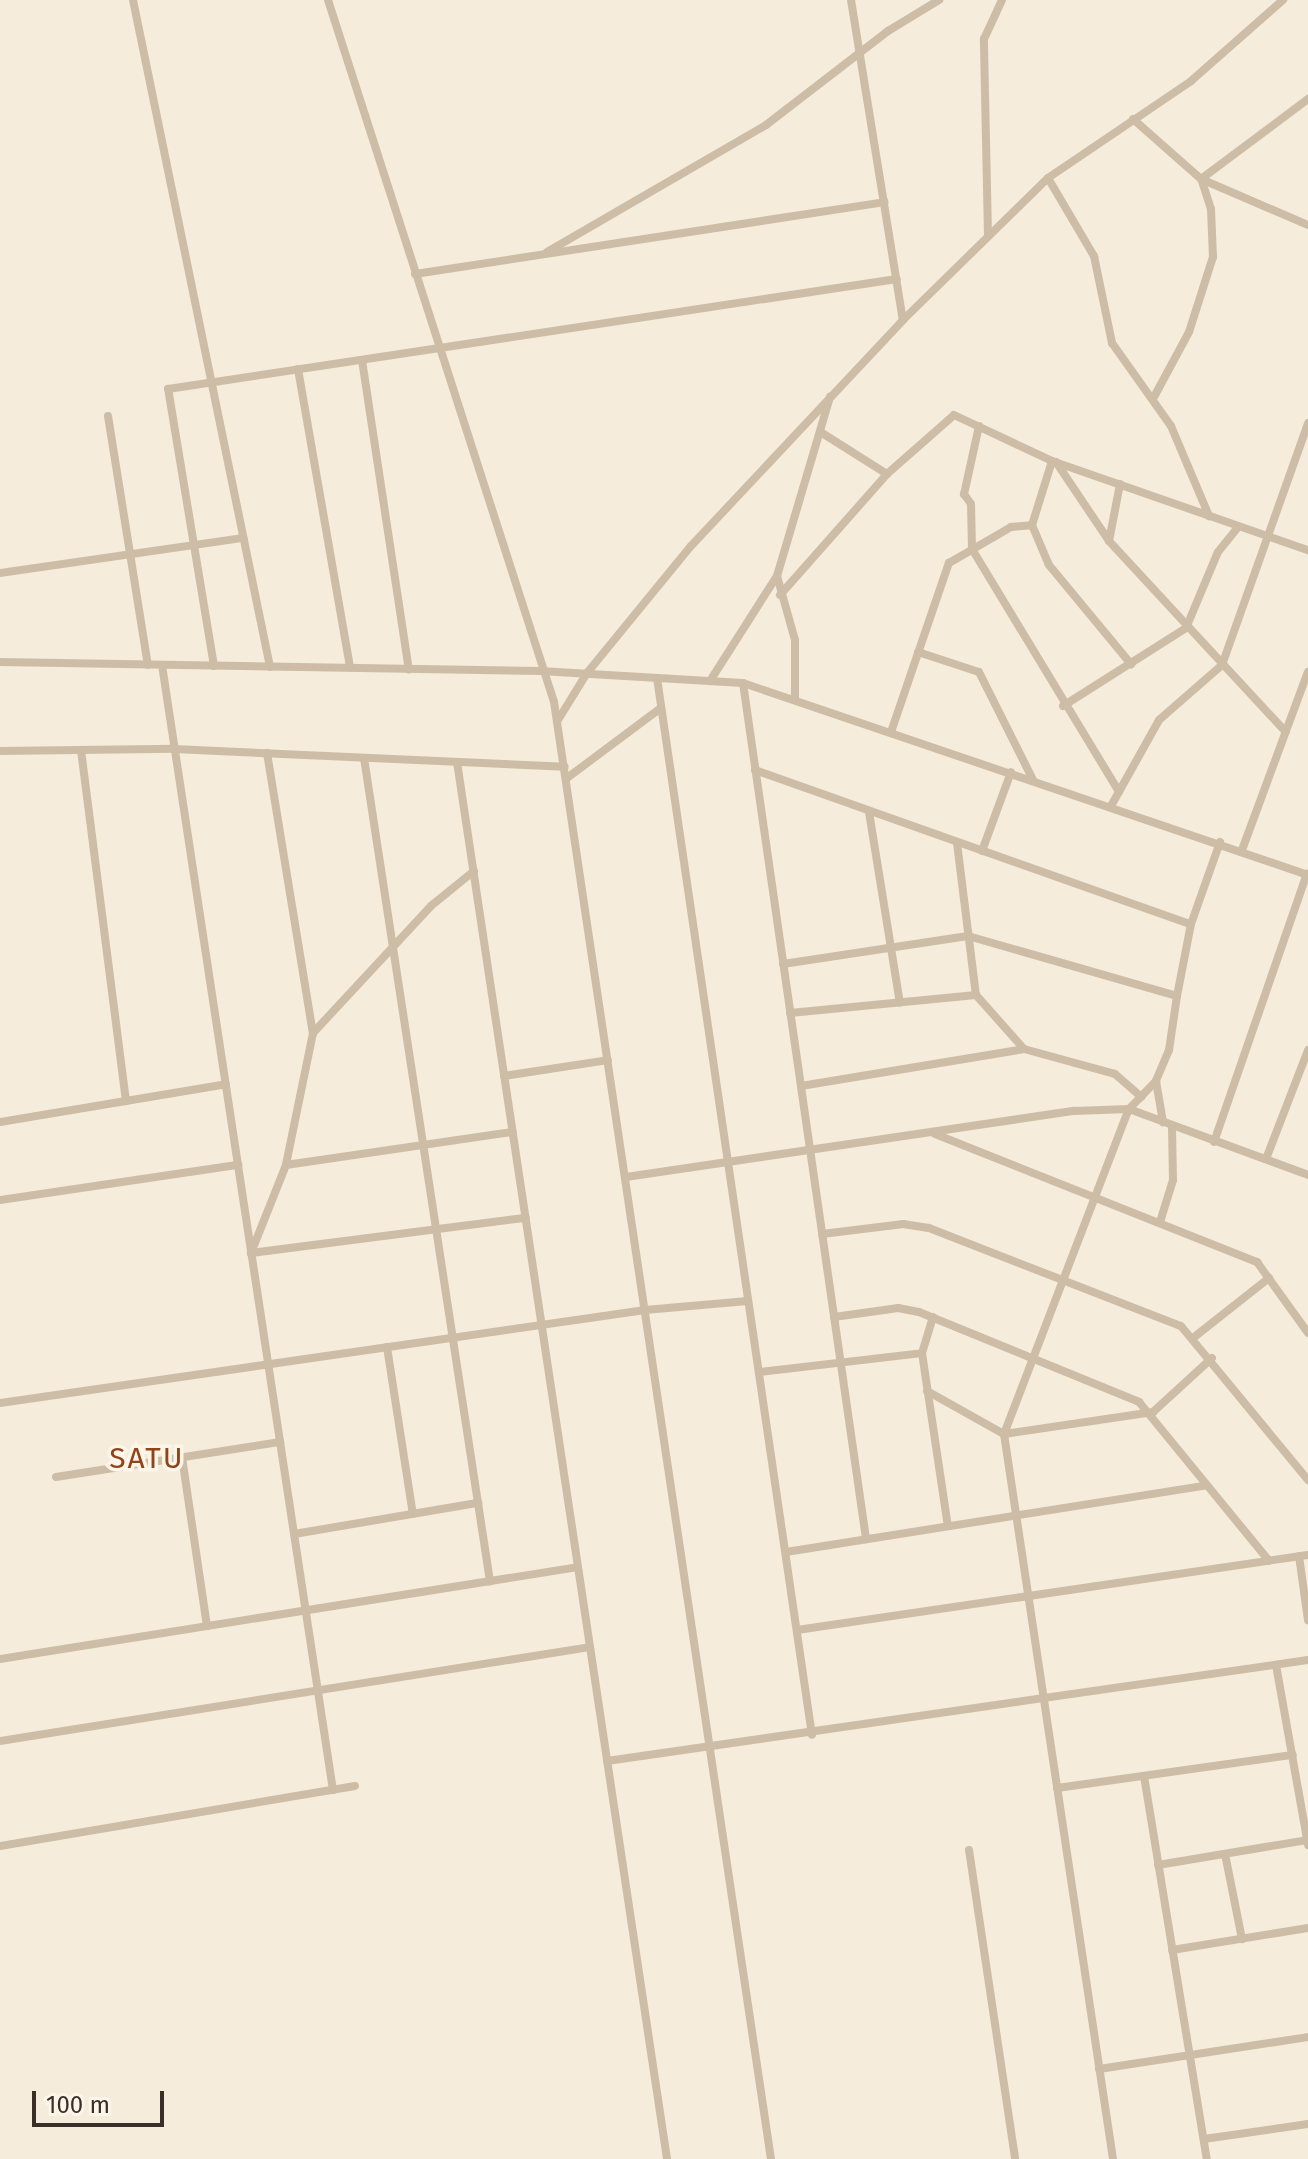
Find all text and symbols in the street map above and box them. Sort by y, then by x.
district label: SATU [109,1440,185,1476]
scale bar [36,2075,168,2125]
text: 100 m [46,2091,110,2119]

